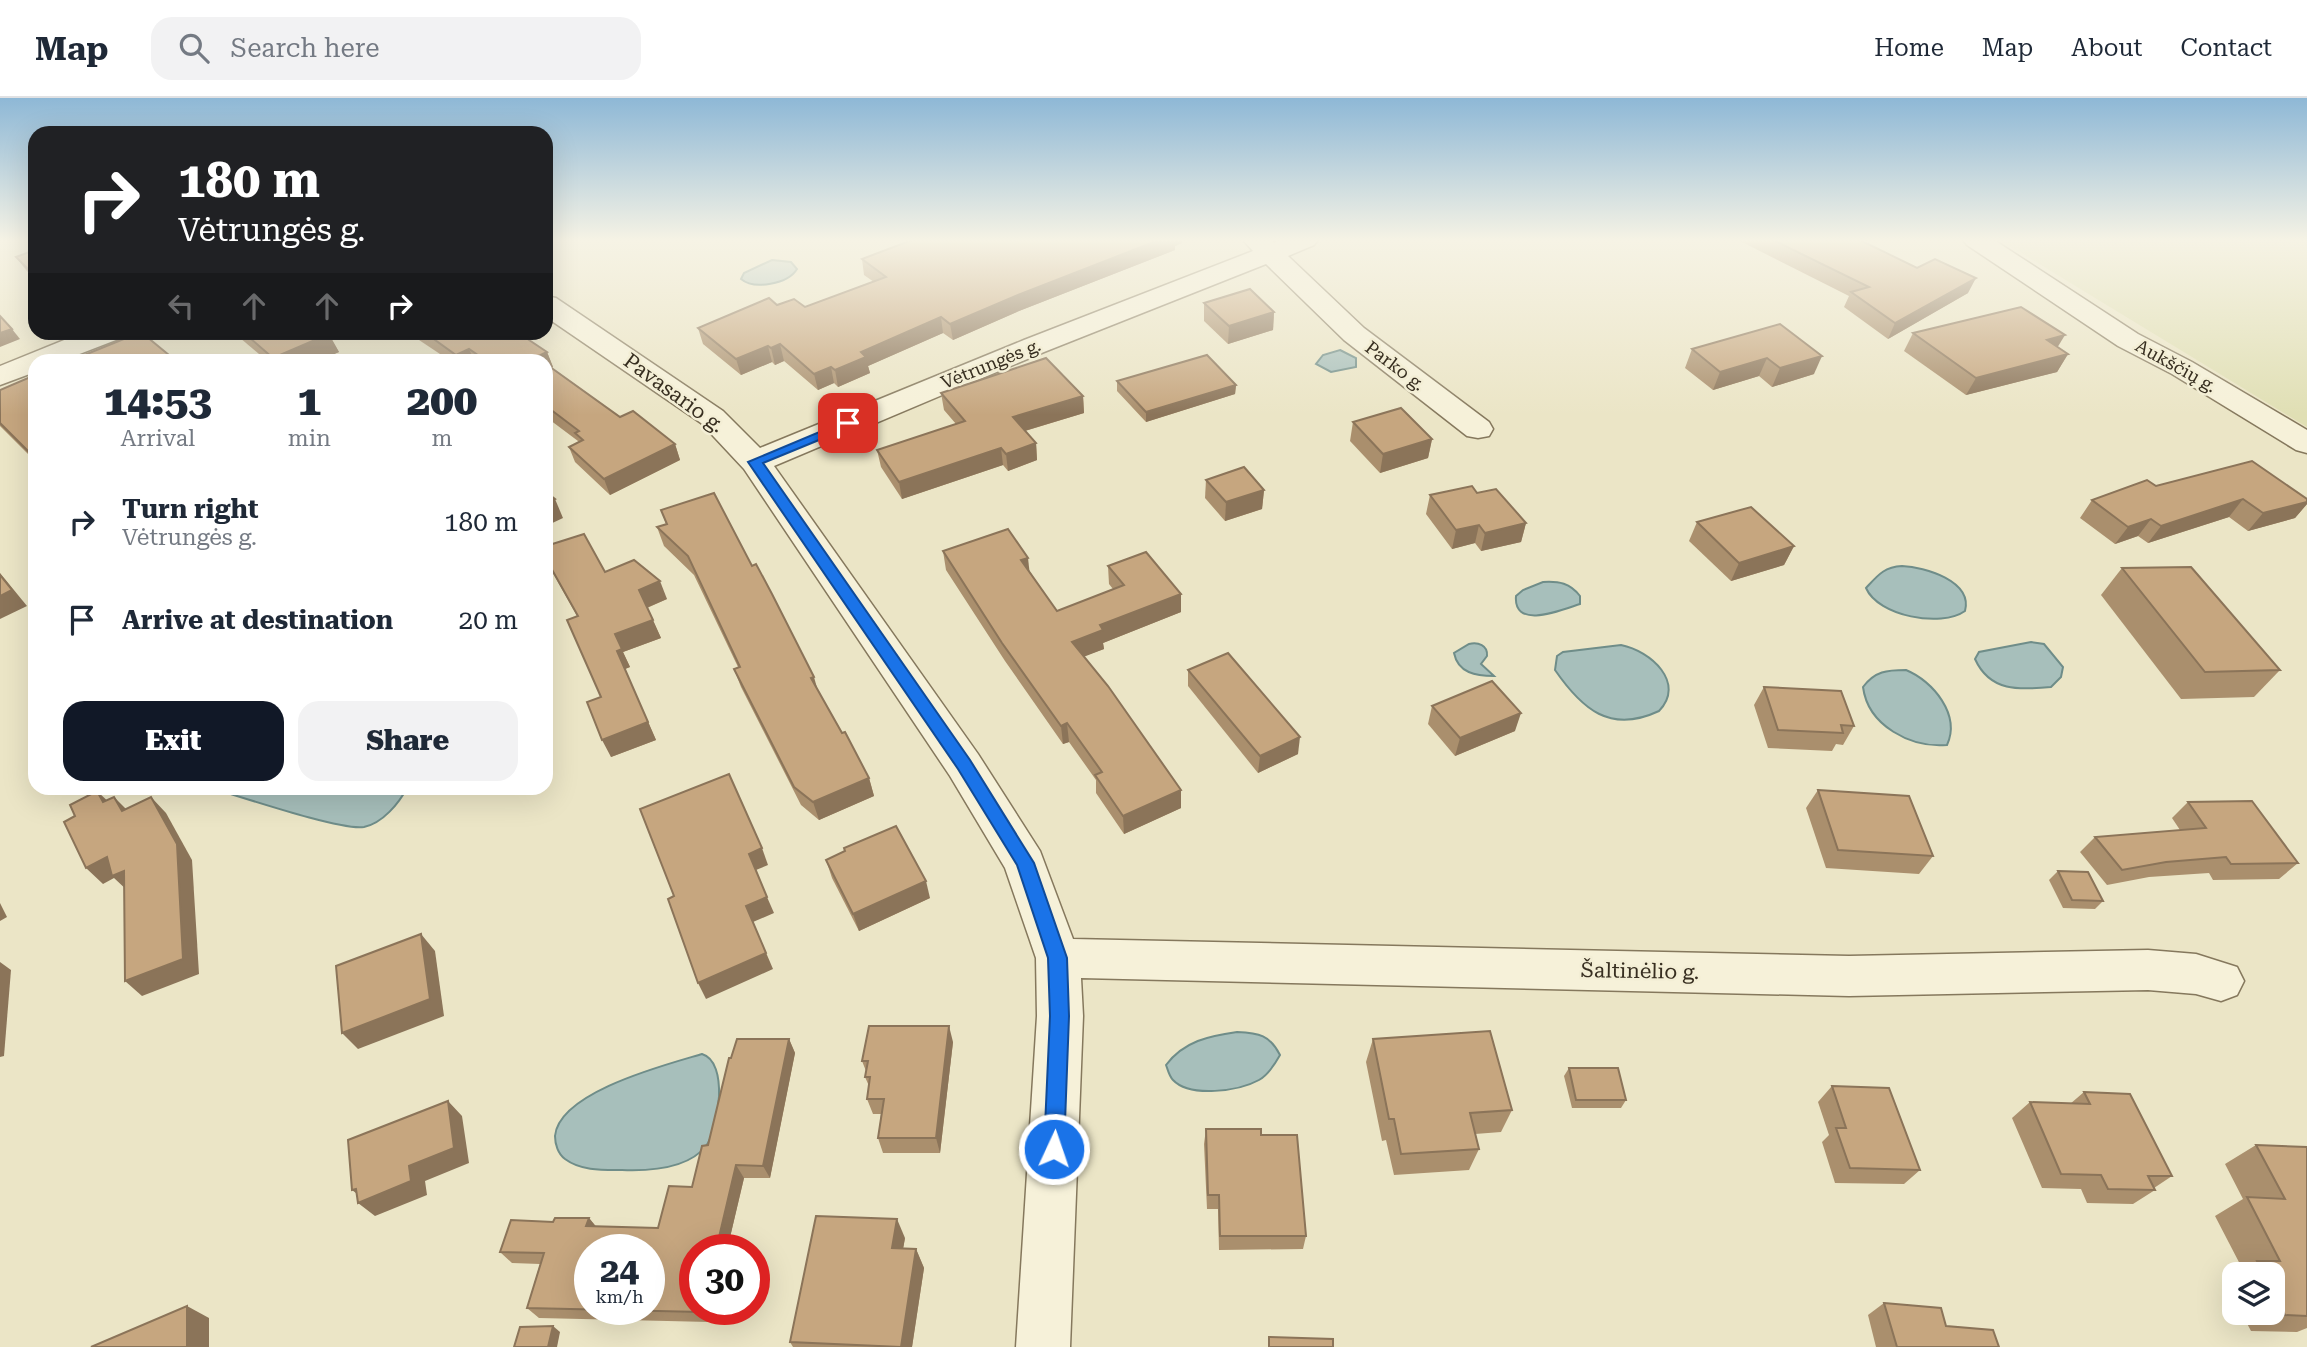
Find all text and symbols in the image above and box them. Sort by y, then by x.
search box [151,17,641,80]
text: Map [35,29,109,68]
icon: search [175,29,213,67]
text: Search here [231,33,380,63]
text: Home [1874,34,1944,62]
text: Map [1982,34,2033,62]
text: About [2071,34,2142,62]
text: Contact [2180,34,2272,62]
text: 180 m [178,152,320,209]
icon: right [63,154,154,245]
text: Vėtrungės g. [178,211,366,249]
icon: left [162,287,200,325]
icon: ahead [235,287,273,325]
icon: ahead [308,287,346,325]
icon: right [381,287,419,325]
street label: Vėtrungės g. [938,334,1044,393]
street label: Aukščių g. [2132,335,2220,396]
street label: Parko g. [1361,336,1429,395]
street label: Pavasario g. [619,348,729,438]
text: 14:53 [104,376,212,425]
text: 1 [297,376,321,425]
text: 200 [407,376,477,425]
pin [818,393,878,453]
icon: arrive [829,404,867,442]
text: Arrival [120,425,195,452]
text: min [288,425,331,452]
text: m [431,425,452,452]
text: Turn right [122,494,258,524]
icon: right [63,503,101,541]
text: 180 m [444,507,518,537]
text: Vėtrungės g. [122,524,257,551]
icon: arrive [63,601,101,639]
text: Arrive at destination [122,605,393,635]
text: 20 m [459,605,518,635]
button: Exit [63,701,284,781]
button: Share [298,701,518,781]
street label: Šaltinėlio g. [1581,957,1699,984]
position arrow [1017,1112,1091,1186]
speed limit sign: 30 [679,1234,770,1325]
text: 24 [600,1250,639,1291]
map controls [2222,1262,2285,1325]
button: layers [2222,1262,2285,1325]
text: km/h [595,1286,644,1307]

